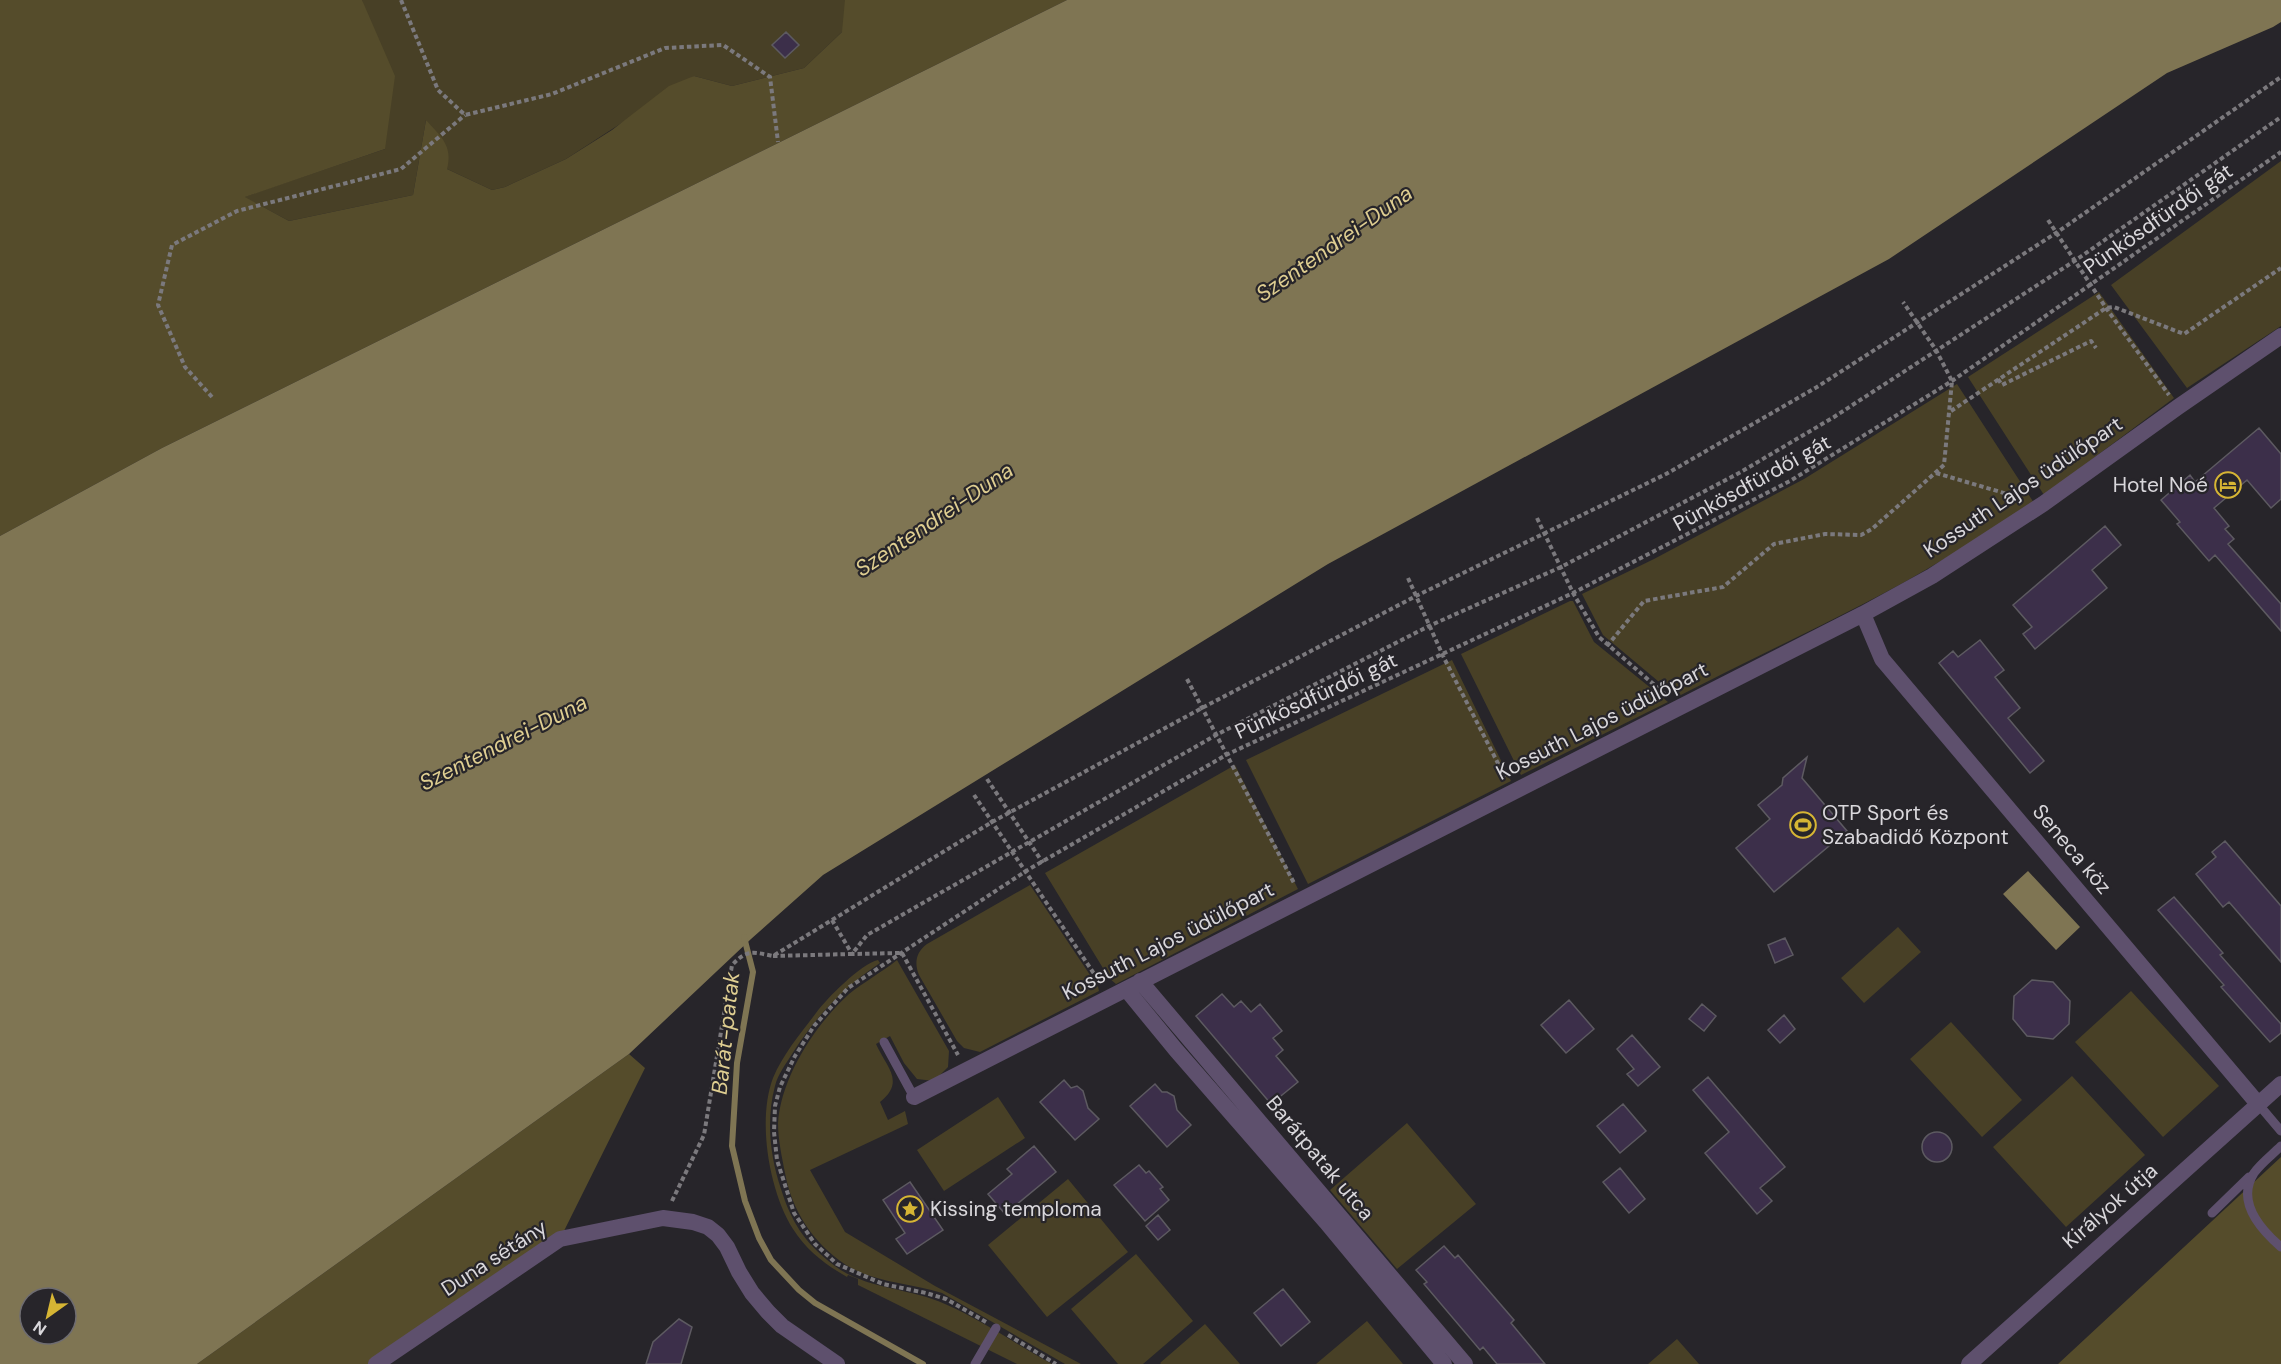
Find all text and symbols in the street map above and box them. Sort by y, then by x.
street label: Pünkösdfürdői gát [2078,157,2238,281]
water label: Szentendrei-Duna [1250,179,1418,308]
street label: Kossuth Lajos üdülőpart [1918,410,2128,564]
street label: Pünkösdfürdői gát [1668,428,1836,538]
water label: Szentendrei-Duna [850,456,1019,583]
hotel icon: Hotel Noé [2213,470,2243,500]
place label: Hotel Noé [2113,471,2208,499]
street label: Pünkösdfürdői gát [1230,646,1402,746]
street label: Kossuth Lajos üdülőpart [1491,655,1713,787]
water label: Szentendrei-Duna [414,688,592,797]
street label: Seneca köz [2026,798,2118,900]
place label: OTP Sport és Szabadidő Központ [1822,799,2009,851]
sports icon: OTP Sport és Szabadidő Központ [1788,810,1818,840]
street label: Kossuth Lajos üdülőpart [1057,875,1279,1007]
water label: Barát-patak [705,970,746,1096]
street label: Barátpatak utca [1260,1090,1380,1226]
street label: Királyok útja [2057,1157,2163,1255]
place icon: Kissing temploma [895,1194,925,1224]
place label: Kissing temploma [930,1195,1102,1223]
street label: Duna sétány [436,1213,553,1303]
north arrow [18,1286,78,1346]
text: N [29,1316,51,1340]

